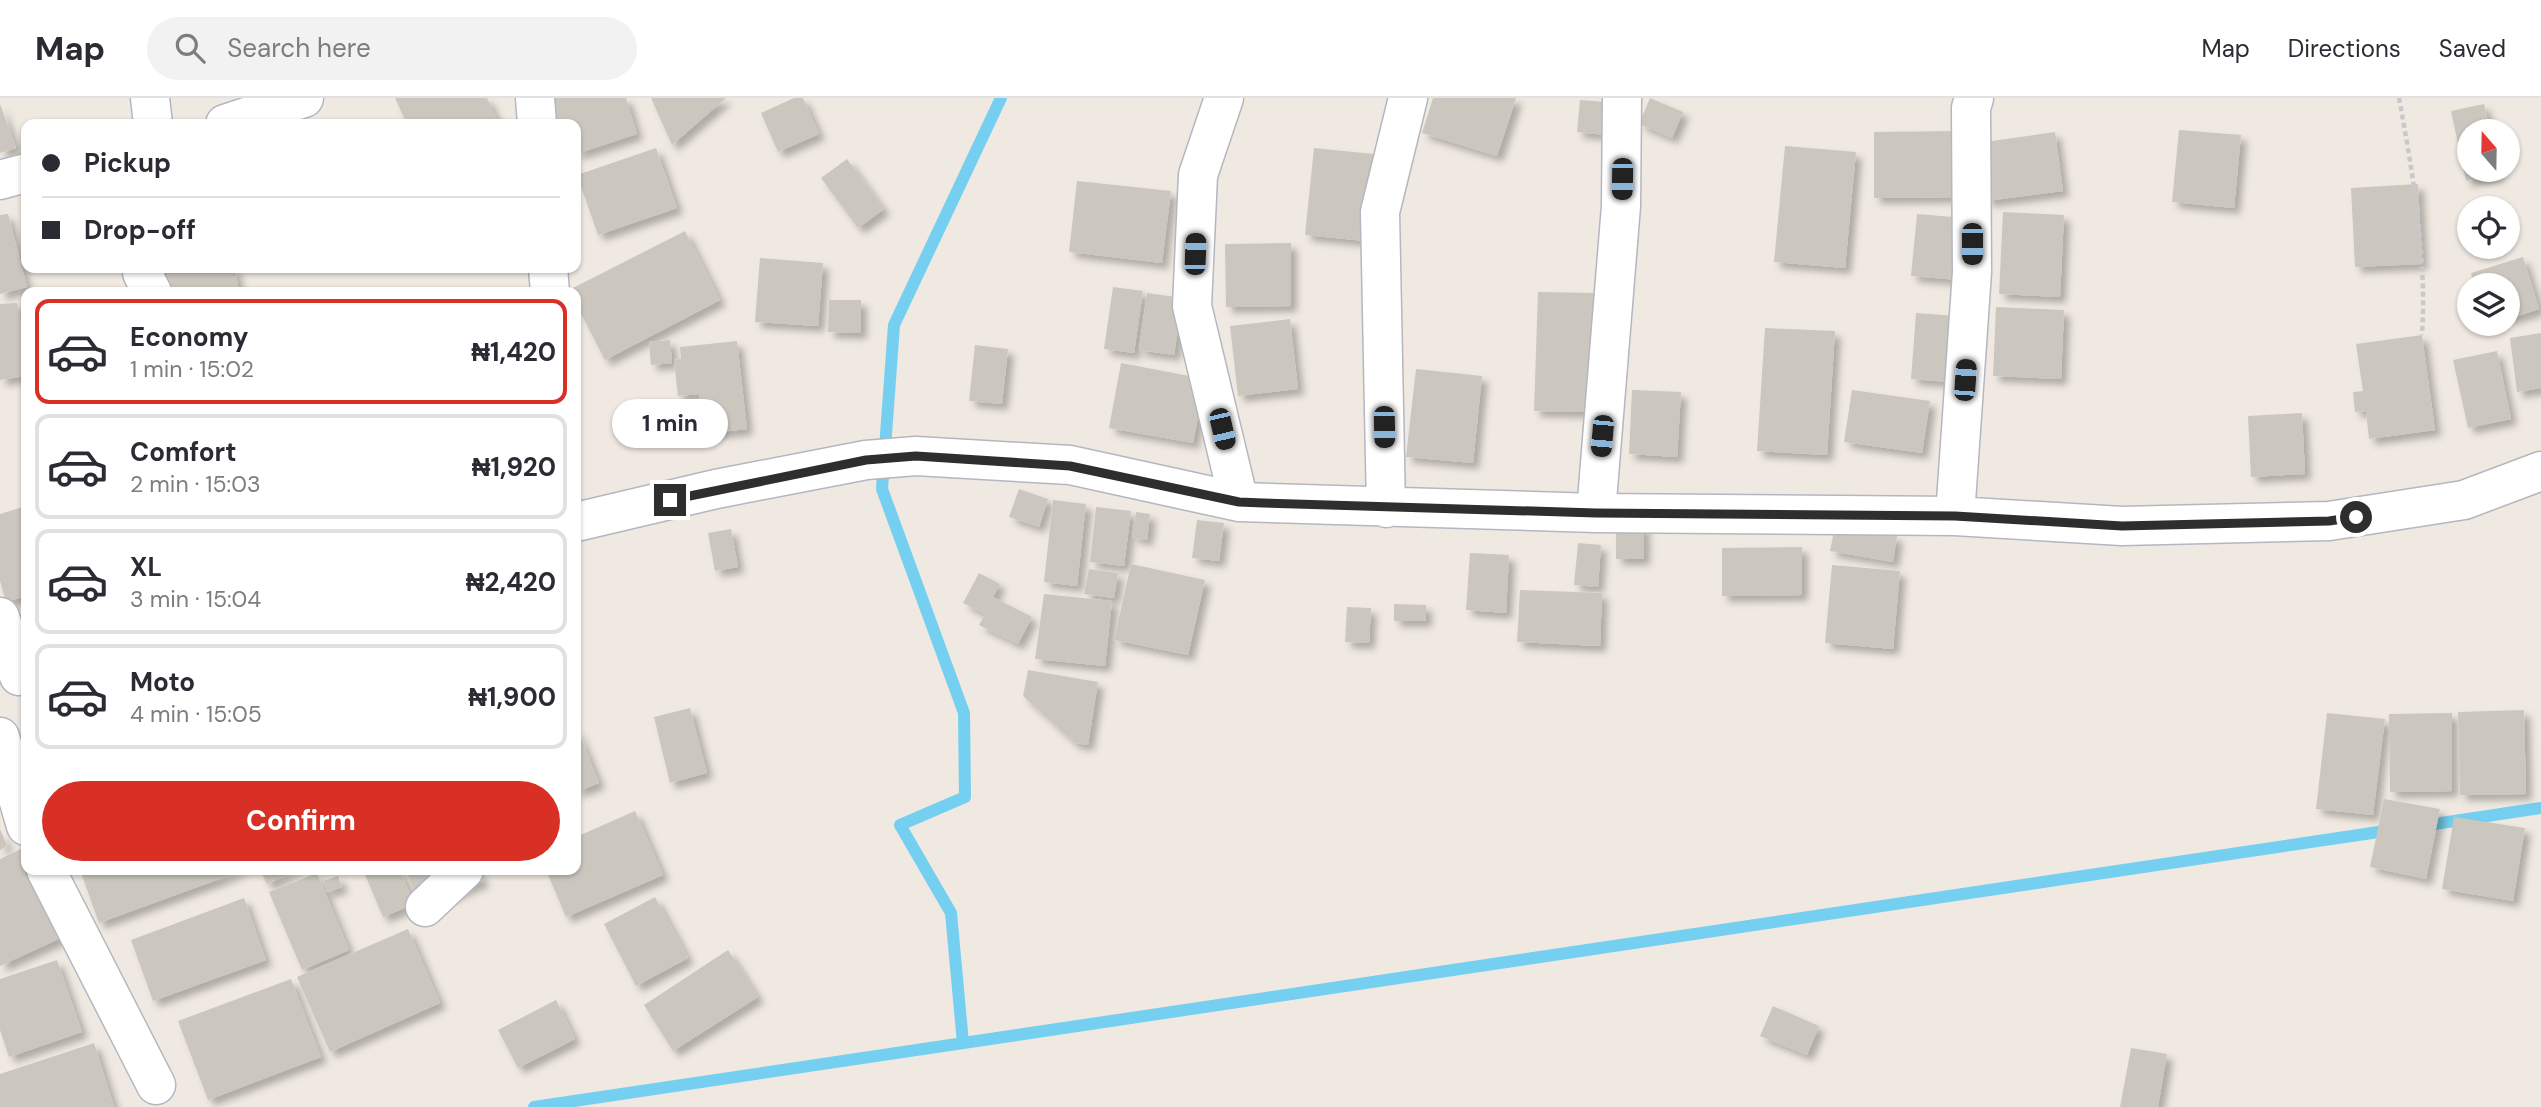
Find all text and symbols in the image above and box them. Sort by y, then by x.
search box [147,17,637,80]
text: Map [35,27,105,70]
icon: search [171,29,209,67]
text: Search here [227,31,371,65]
text: Map [2202,33,2250,64]
text: Directions [2288,33,2401,64]
text: Saved [2439,33,2506,64]
north arrow [2457,119,2520,182]
map controls [2457,119,2520,336]
text: Pickup [84,146,171,180]
car [1612,158,1633,200]
button: locate [2457,196,2520,259]
text: Drop-off [84,213,196,247]
car [1962,223,1983,265]
car [1184,233,1207,275]
button: layers [2457,273,2520,336]
icon: car [46,320,109,383]
text: Economy [130,320,248,354]
text: ₦1,420 [471,335,556,369]
text: 1 min · 15:02 [130,354,254,384]
car [1954,358,1977,402]
callout: 1 min [612,398,728,448]
car [1208,406,1237,452]
car [1374,406,1395,448]
text: 1 min [642,408,698,438]
car [1590,414,1615,458]
icon: car [46,435,109,498]
text: Comfort [130,435,236,469]
text: ₦1,920 [472,450,556,484]
text: 2 min · 15:03 [130,469,261,499]
route end [654,484,686,516]
route start [2340,501,2372,533]
icon: car [46,550,109,613]
text: XL [130,550,162,584]
text: ₦2,420 [466,565,556,599]
text: 3 min · 15:04 [130,584,261,614]
icon: car [46,665,109,728]
text: Moto [130,665,195,699]
text: ₦1,900 [468,680,556,714]
text: 4 min · 15:05 [130,699,262,729]
button: Confirm [42,781,560,861]

